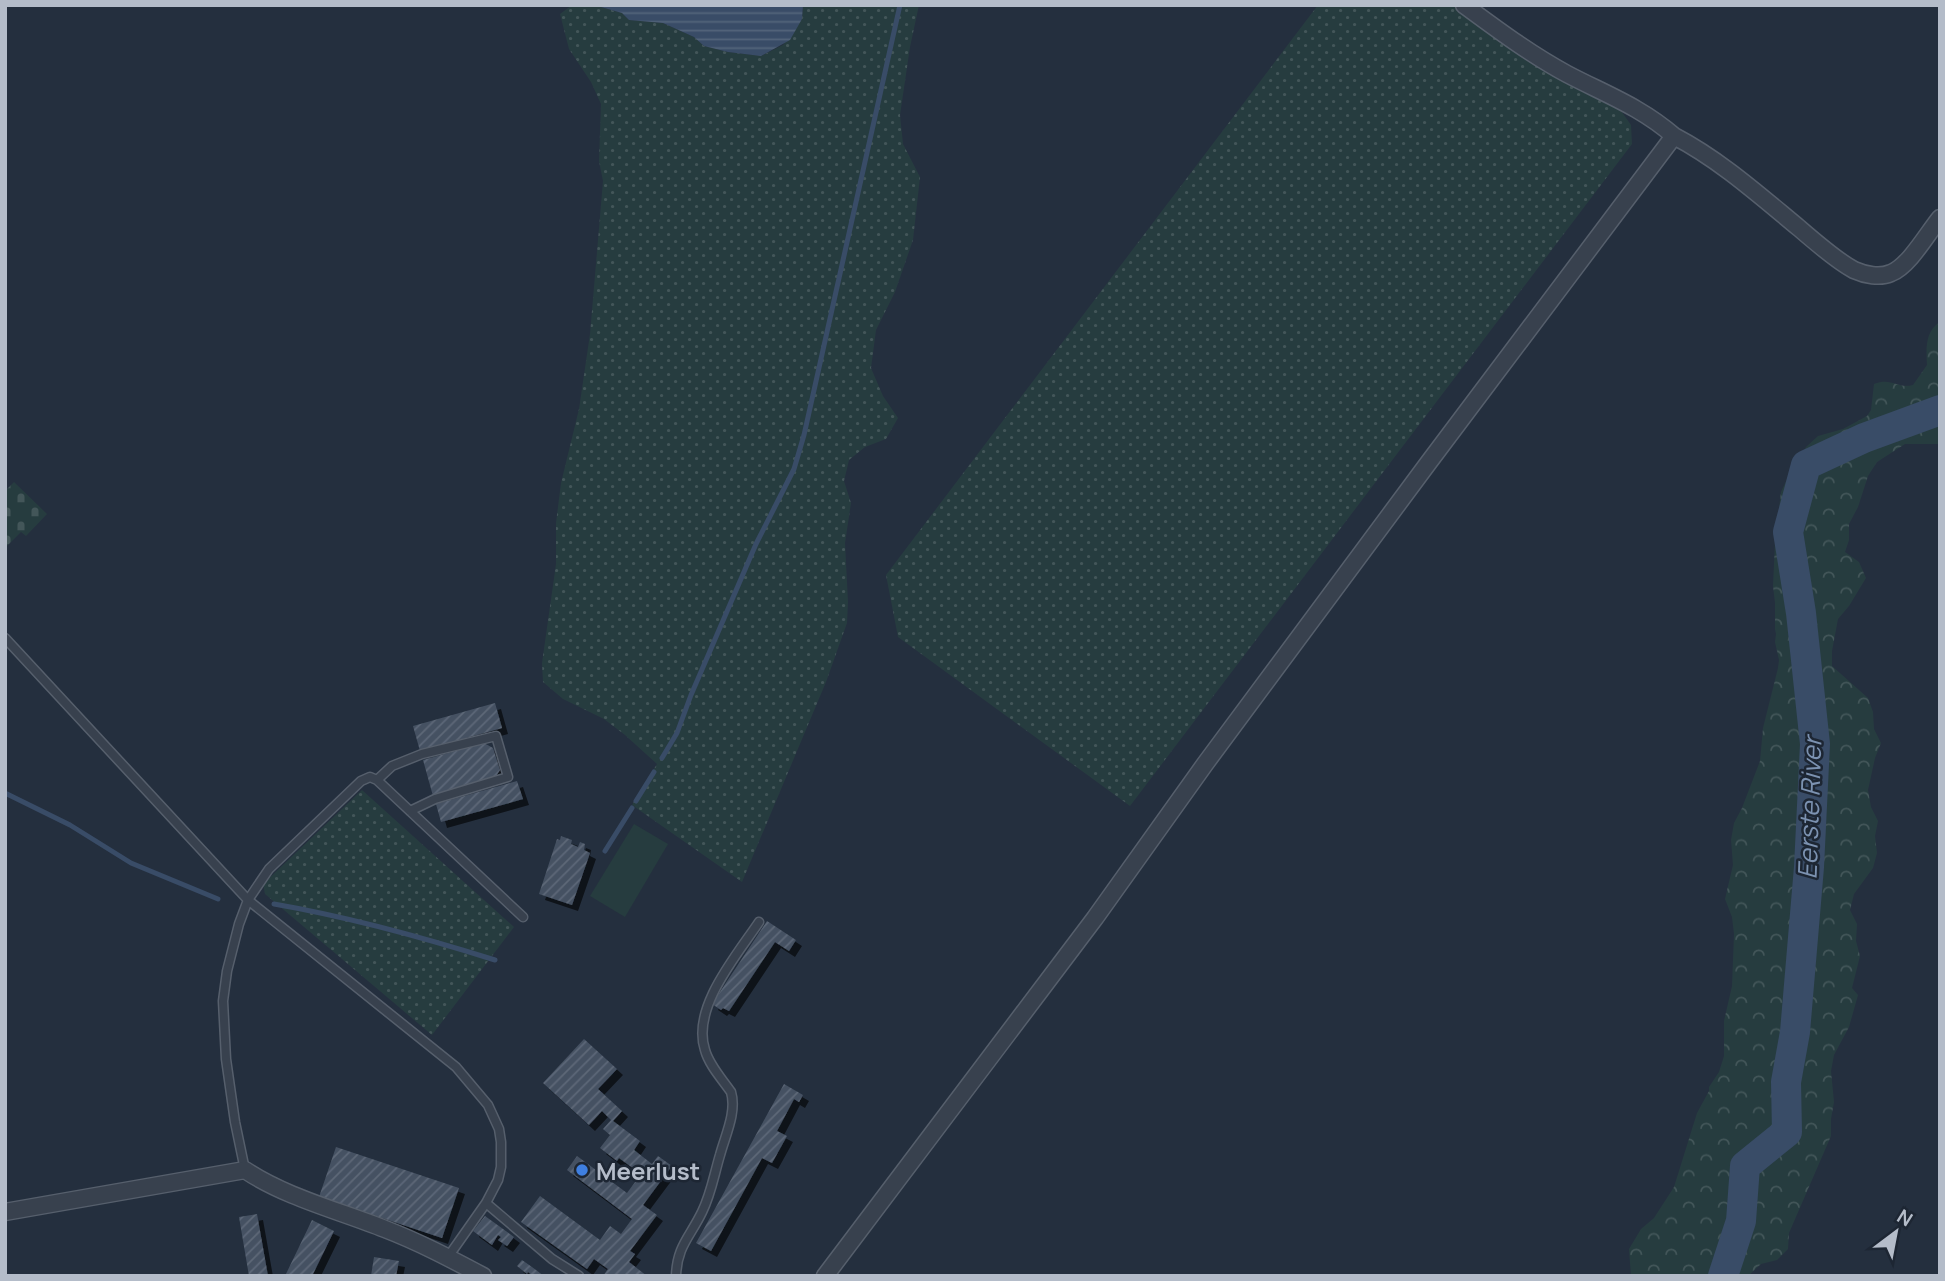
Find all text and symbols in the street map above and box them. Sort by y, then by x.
water label: Eerste River [1789,733,1830,880]
place label: Meerlust [596,1154,700,1187]
marker: Meerlust [574,1162,590,1178]
north arrow [1861,1197,1931,1267]
text: N [1892,1203,1918,1232]

